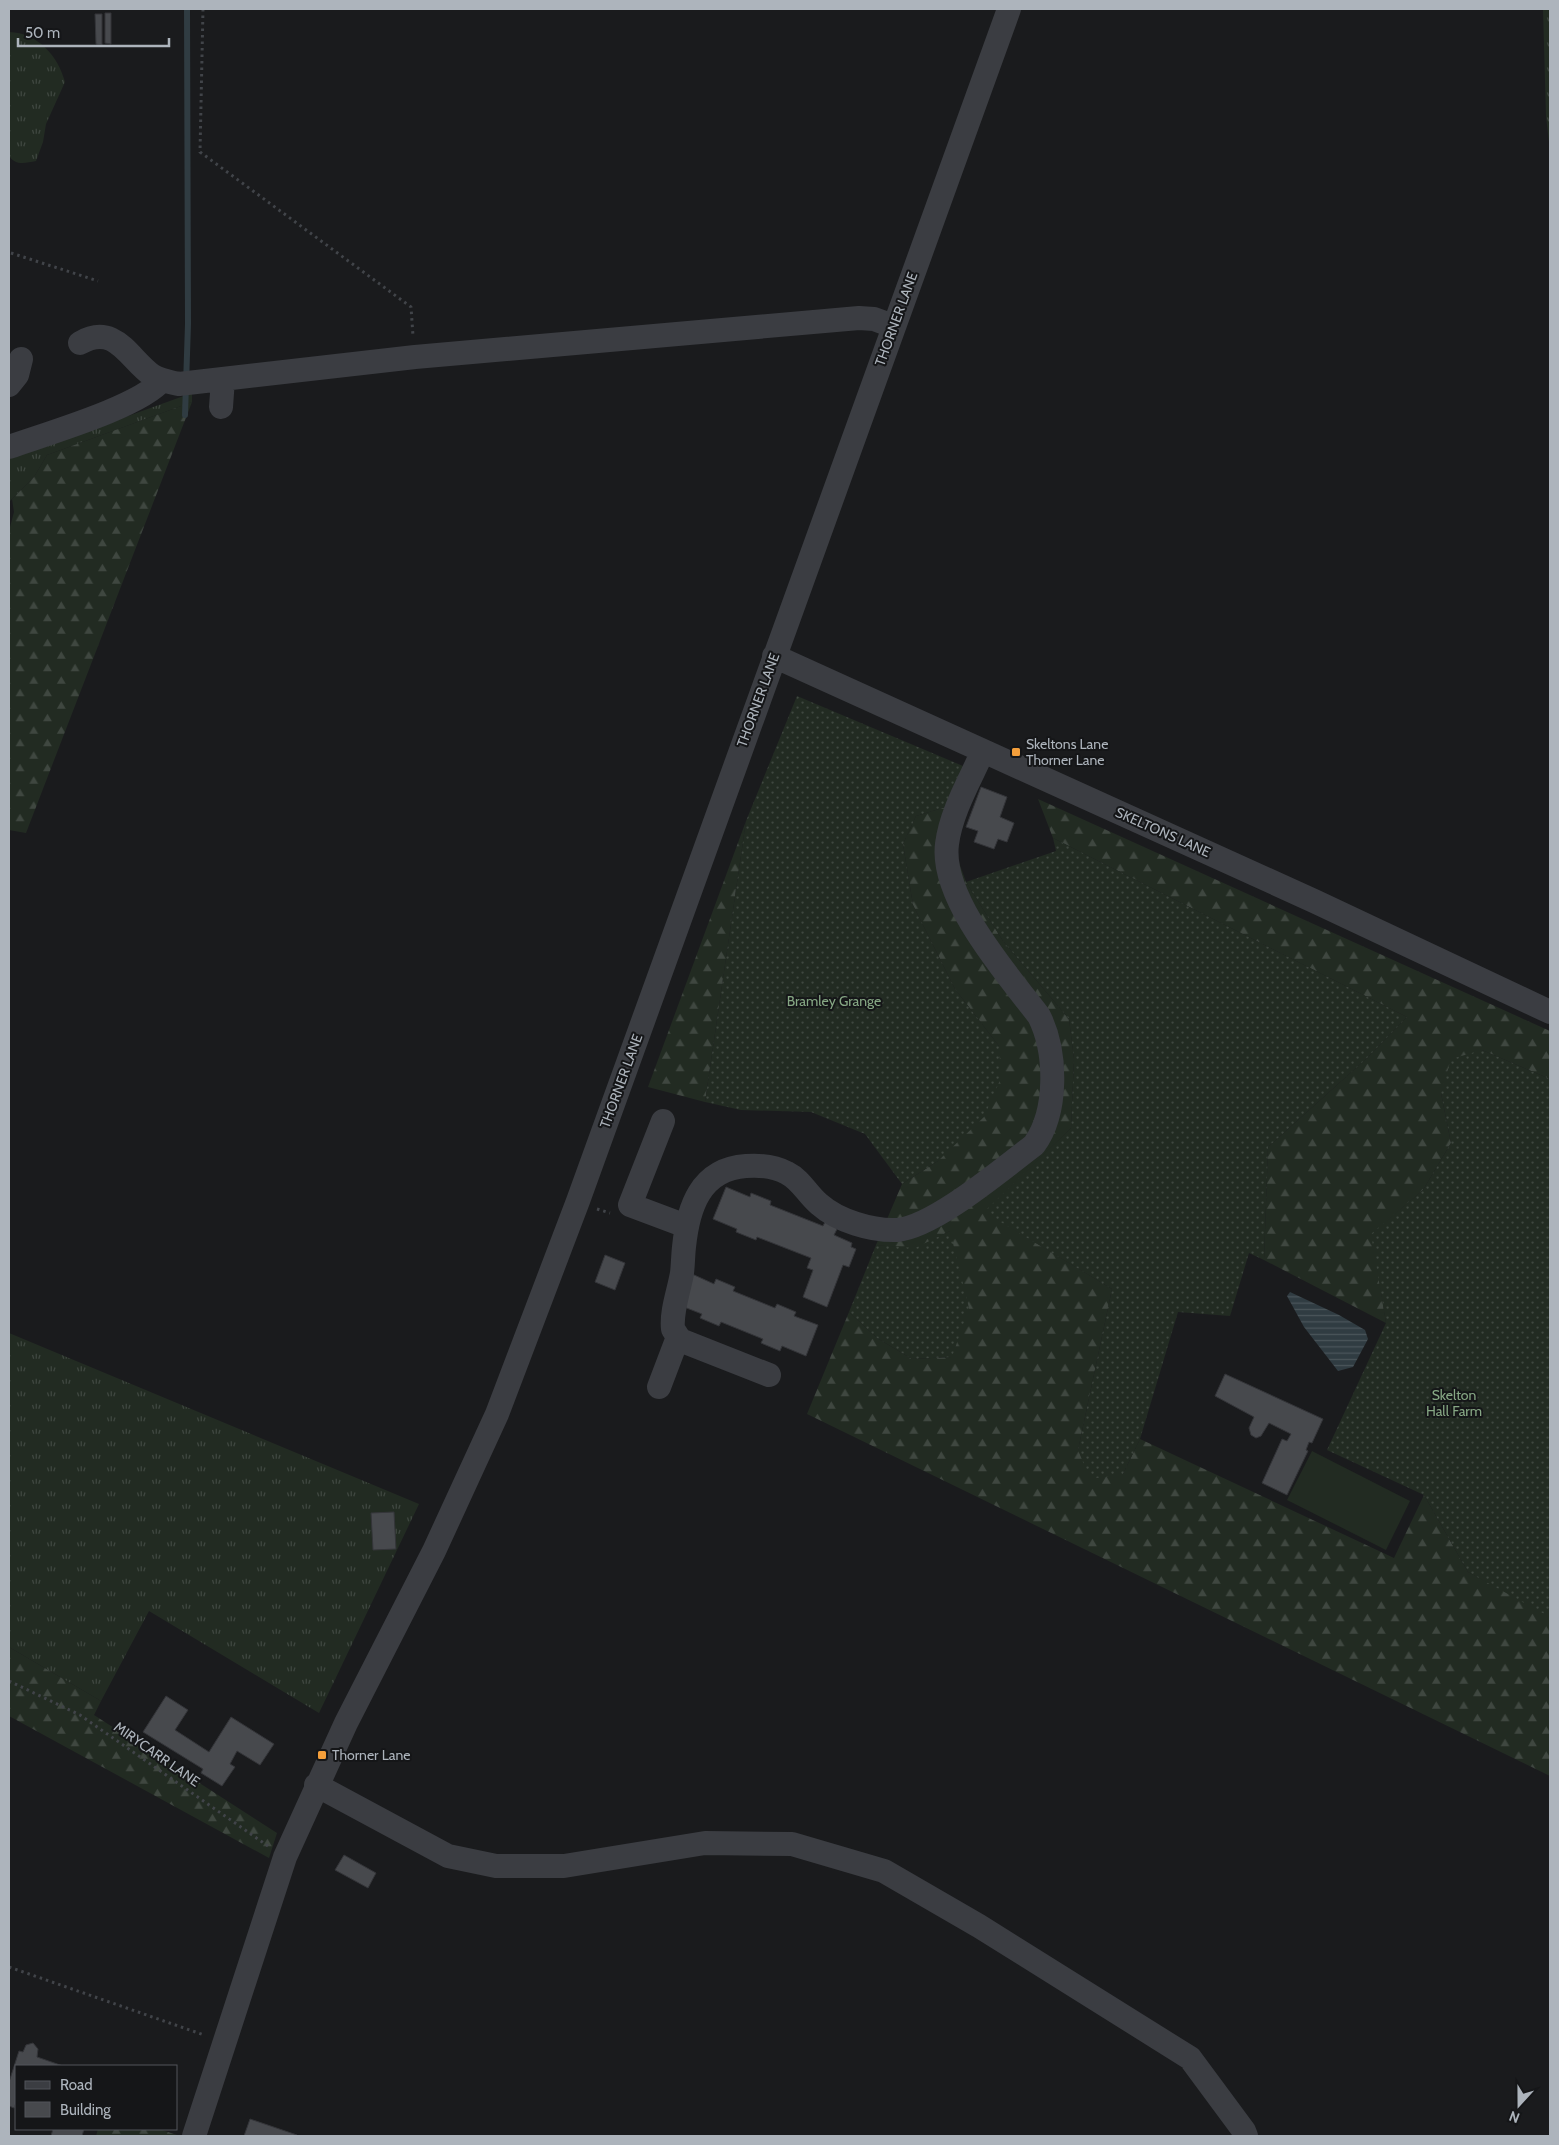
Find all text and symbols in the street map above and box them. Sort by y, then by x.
scale bar [18,15,169,47]
text: 50 m [25,24,60,42]
street label: THORNER LANE [871,269,921,369]
street label: THORNER LANE [733,650,783,750]
place label: Skeltons Lane Thorner Lane [1026,735,1108,769]
marker: Skeltons Lane Thorner Lane [1010,746,1022,758]
street label: SKELTONS LANE [1113,803,1214,861]
park label: Bramley Grange [787,992,881,1010]
street label: THORNER LANE [596,1031,646,1131]
park label: Skelton Hall Farm [1426,1386,1482,1420]
street label: MIRYCARR LANE [110,1718,204,1791]
place label: Thorner Lane [332,1746,410,1764]
marker: Thorner Lane [316,1749,328,1761]
legend [15,2065,178,2130]
text: Road [60,2076,93,2094]
north arrow [1494,2080,1544,2130]
text: Building [60,2101,111,2119]
text: N [1506,2107,1522,2127]

